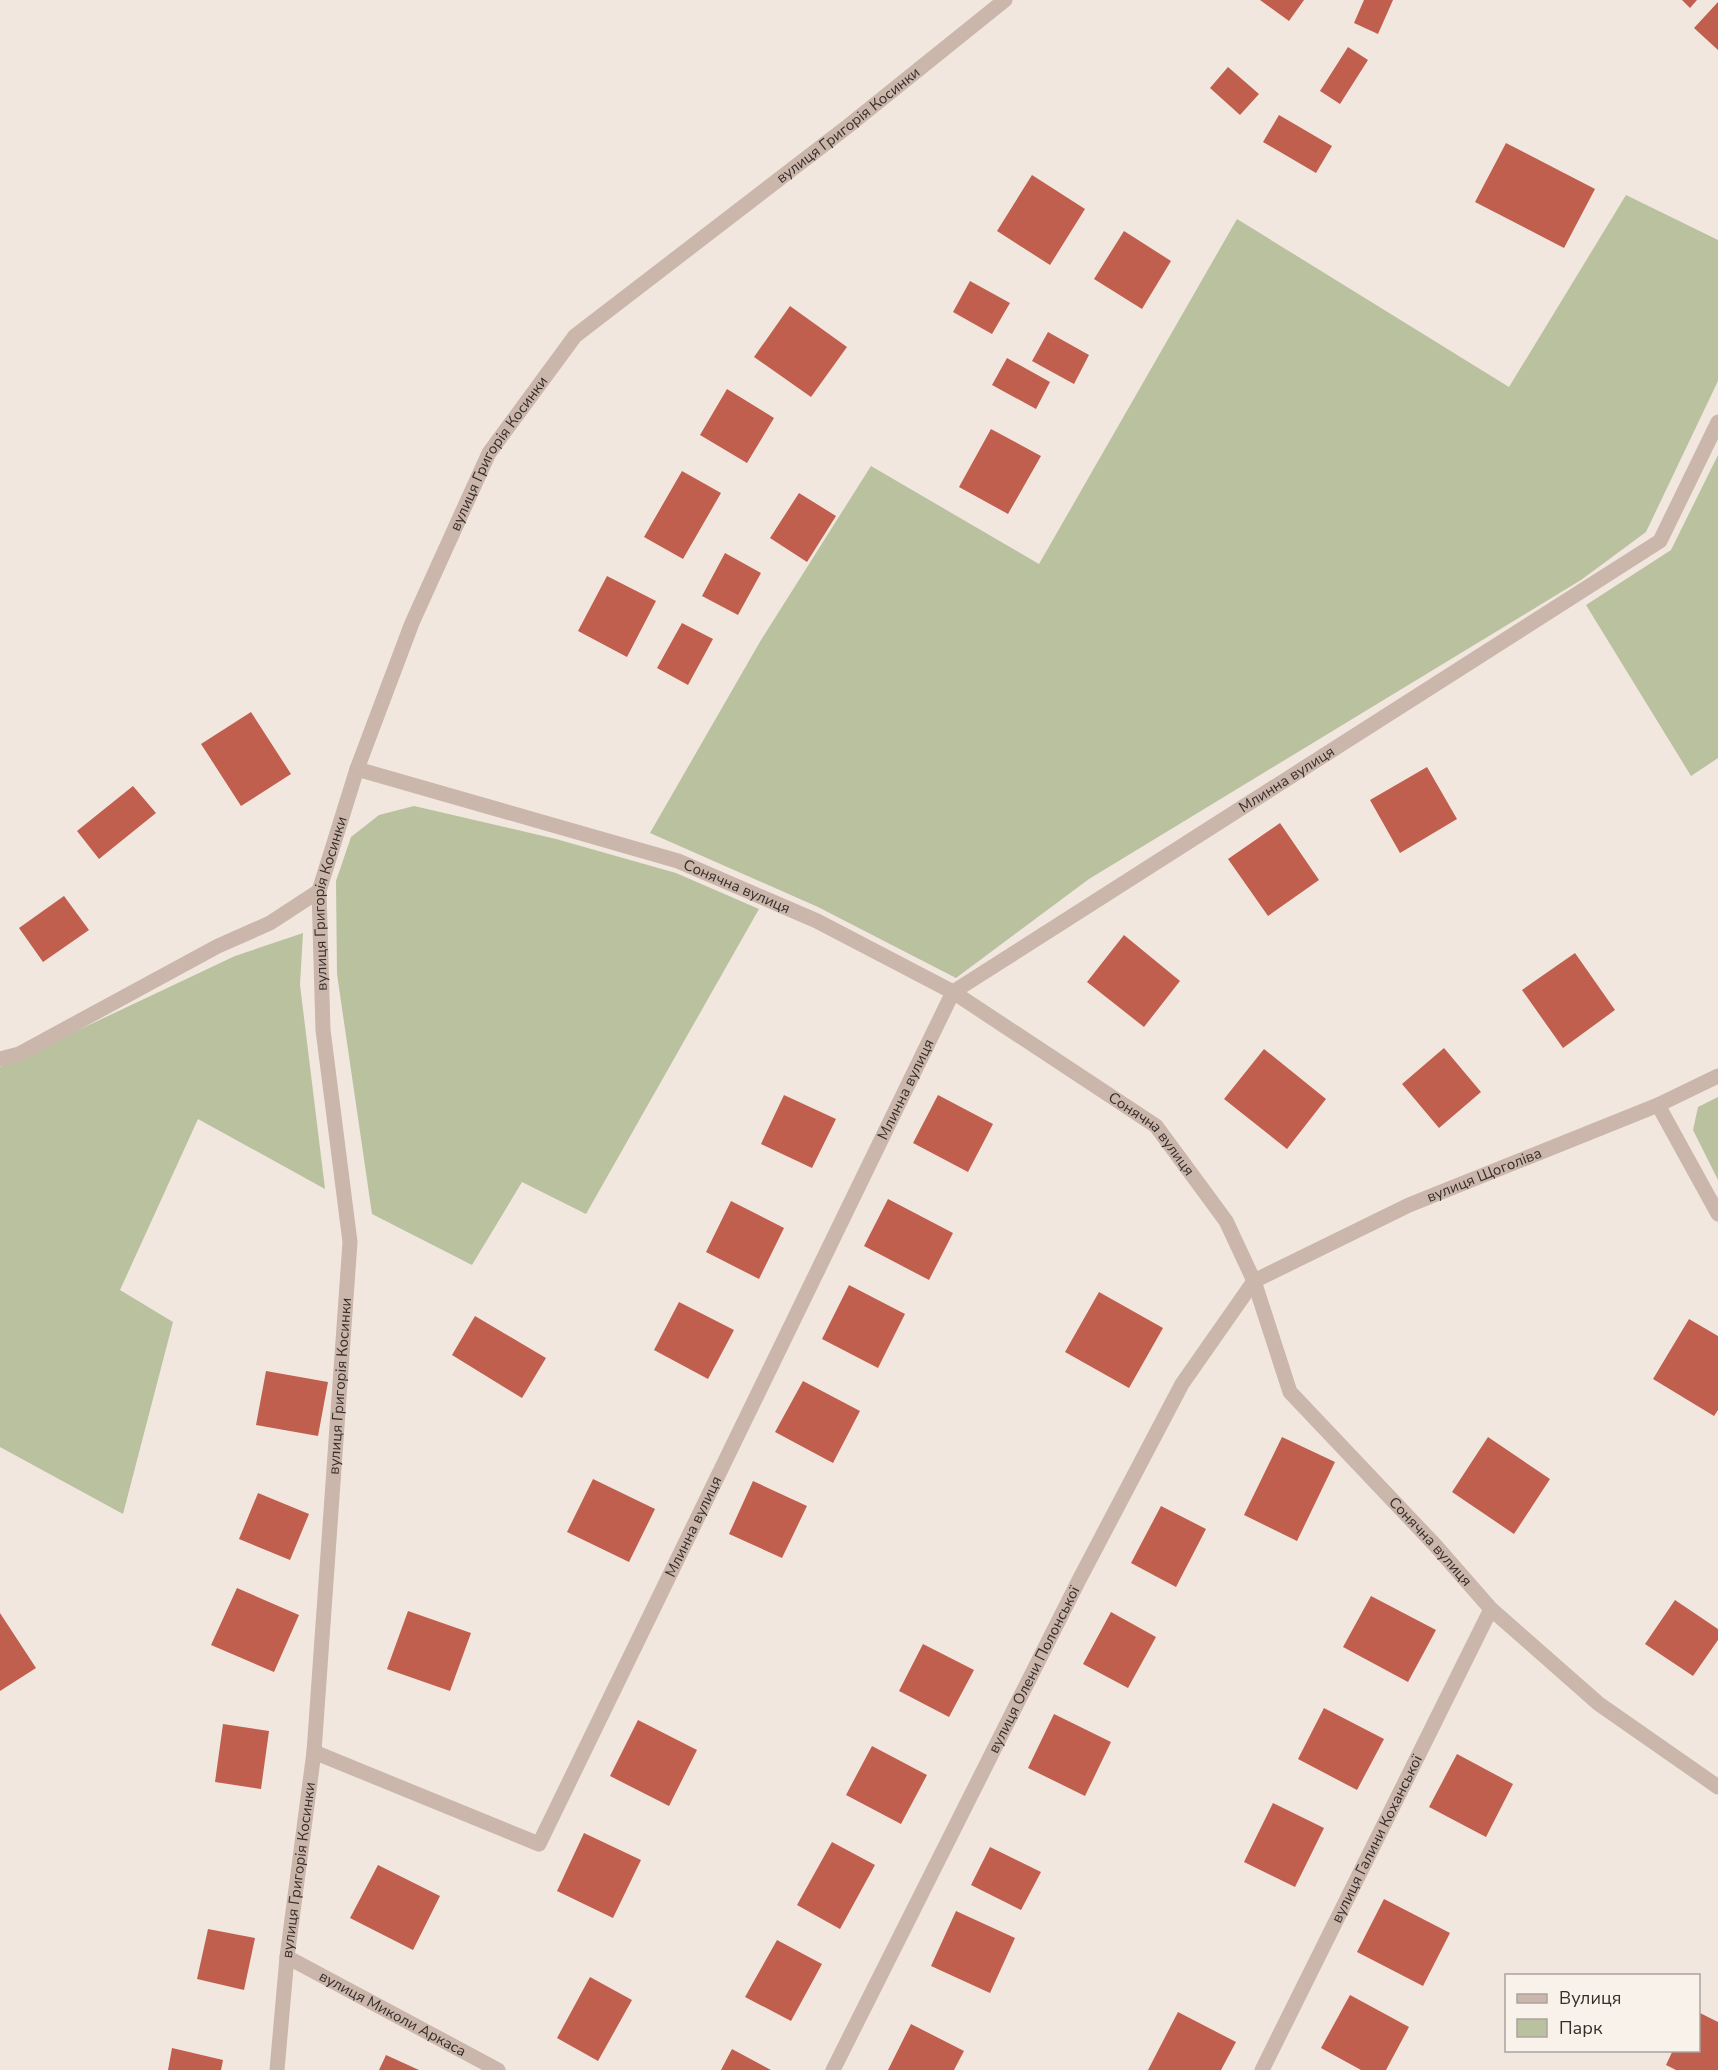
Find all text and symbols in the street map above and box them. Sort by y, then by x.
street label: вулиця Григорія Косинки [772,62,924,188]
street label: вулиця Григорія Косинки [445,372,552,534]
street label: Млинна вулиця [1235,741,1338,817]
street label: вулиця Григорія Косинки [309,814,352,991]
street label: Сонячна вулиця [680,855,793,918]
street label: Млинна вулиця [873,1036,939,1143]
street label: Сонячна вулиця [1104,1087,1199,1180]
street label: вулиця Щоголіва [1424,1143,1545,1207]
street label: вулиця Григорія Косинки [324,1297,356,1475]
street label: Млинна вулиця [660,1473,726,1580]
street label: Сонячна вулиця [1384,1492,1476,1590]
street label: вулиця Олени Полонської [984,1582,1084,1756]
street label: вулиця Галини Коханської [1327,1751,1427,1926]
street label: вулиця Григорія Косинки [277,1781,320,1959]
street label: вулиця Миколи Аркаса [316,1966,470,2061]
legend [1505,1974,1700,2052]
text: Вулиця [1559,1986,1621,2010]
text: Парк [1559,2016,1603,2040]

